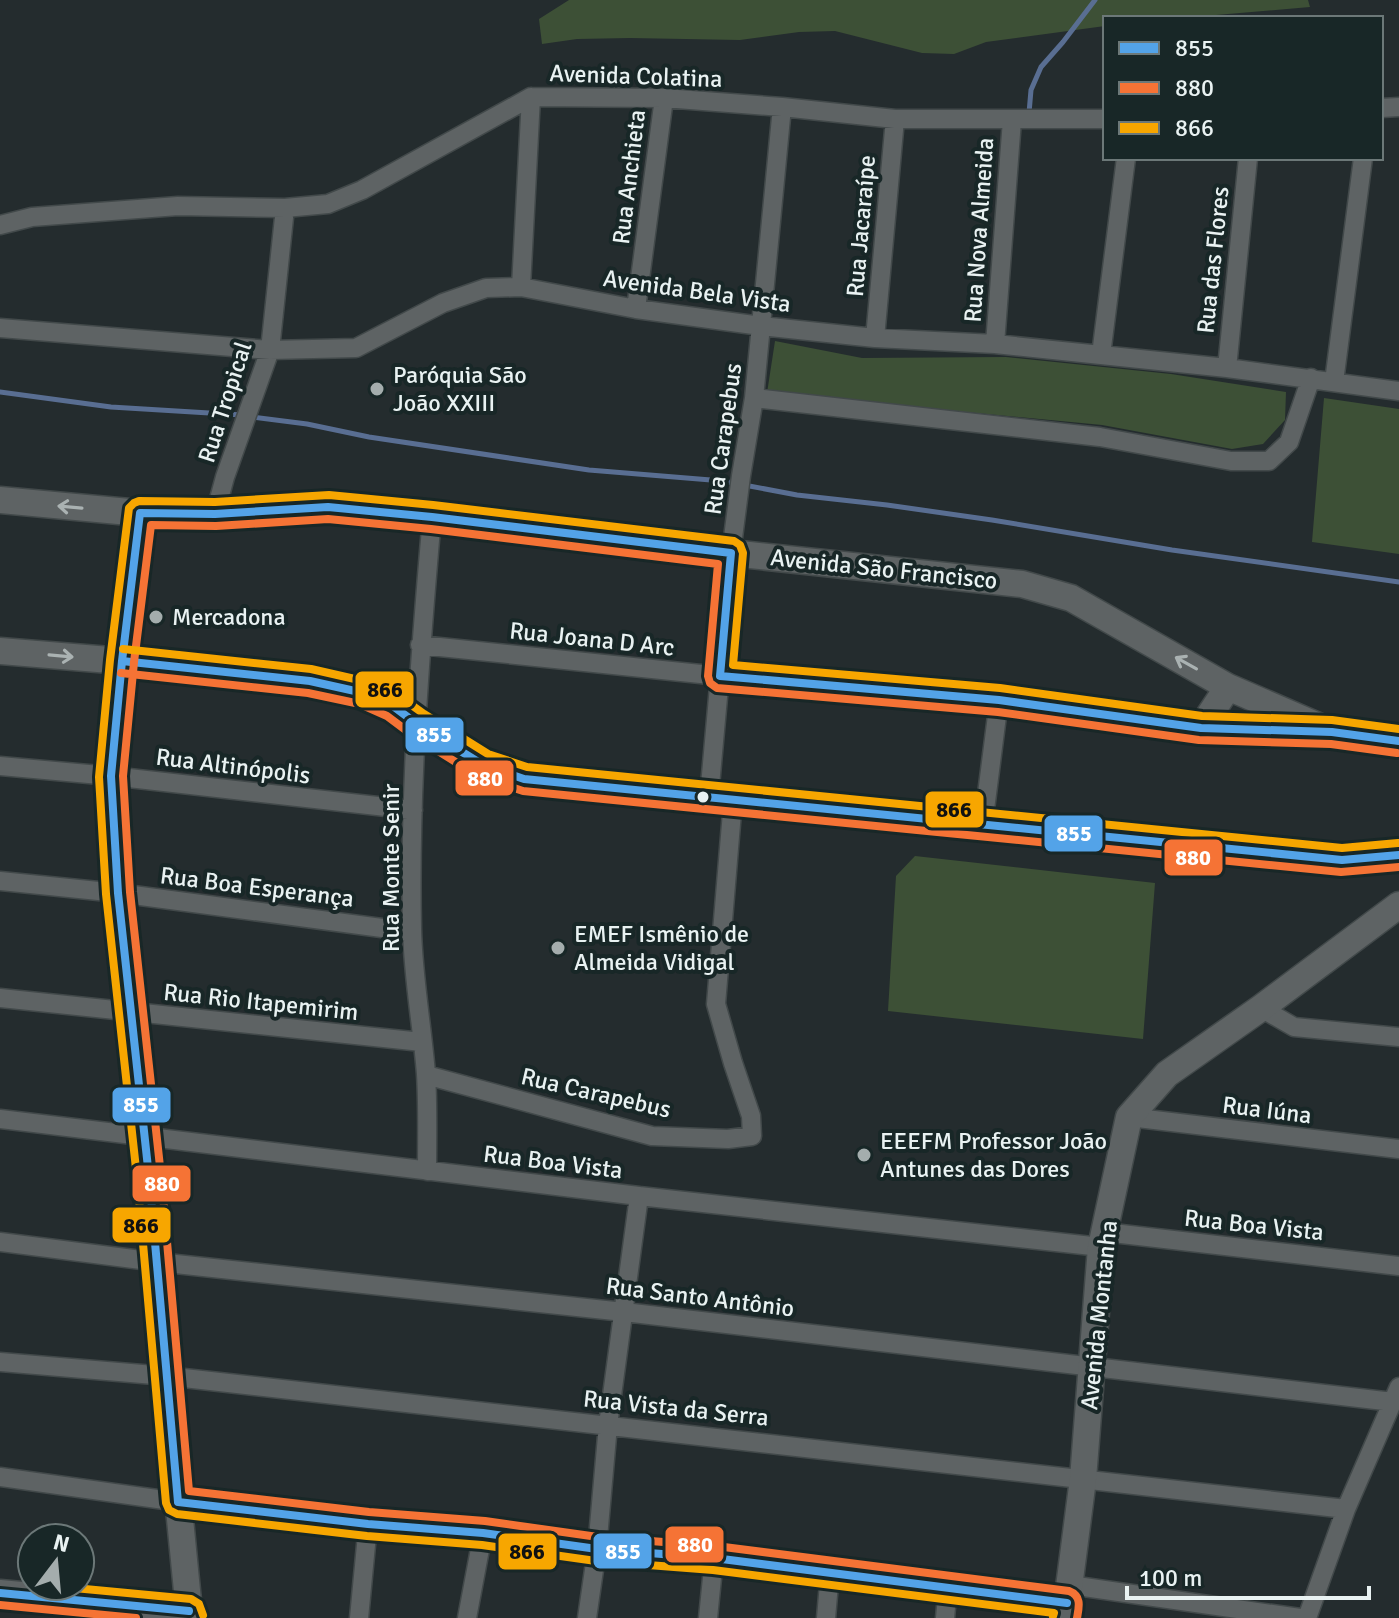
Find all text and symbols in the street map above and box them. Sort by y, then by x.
legend [1103,16,1383,160]
text: 855 [1175,33,1214,63]
street label: Avenida Colatina [549,58,723,94]
text: 880 [1175,73,1214,103]
street label: Rua Anchieta [606,108,652,246]
text: 866 [1175,113,1214,143]
street label: Rua Nova Almeida [958,136,1000,324]
street label: Rua Jacaraípe [840,154,882,298]
street label: Rua das Flores [1190,185,1236,335]
street label: Avenida Bela Vista [601,263,793,319]
street label: Rua Tropical [191,338,259,466]
place label: Paróquia São João XXIII [393,360,527,418]
street label: Rua Carapebus [698,361,748,517]
marker: Paróquia São João XXIII [368,380,386,398]
one-way arrow [57,499,84,514]
street label: Avenida São Francisco [769,542,999,596]
place label: Mercadona [172,602,286,632]
marker: Mercadona [147,608,165,626]
street label: Rua Joana D Arc [508,615,676,663]
one-way arrow [47,648,74,663]
one-way arrow [1175,655,1198,671]
line badge: 866 [354,670,415,709]
text: 866 [367,676,403,703]
line badge: 855 [404,716,465,754]
text: 855 [416,721,452,748]
street label: Rua Altinópolis [154,742,312,790]
line badge: 880 [454,759,515,797]
text: 880 [467,765,503,792]
street label: Rua Monte Senir [376,784,406,952]
unlabelled marker [695,789,711,805]
line badge: 866 [924,790,985,829]
text: 866 [936,796,972,823]
line badge: 855 [1043,814,1104,853]
text: 855 [1056,820,1092,847]
line badge: 880 [1163,838,1224,877]
text: 880 [1175,844,1211,871]
street label: Rua Boa Esperança [158,860,356,914]
place label: EMEF Ismênio de Almeida Vidigal [574,919,749,977]
marker: EMEF Ismênio de Almeida Vidigal [549,939,567,957]
street label: Rua Rio Itapemirim [162,977,360,1027]
street label: Rua Carapebus [518,1061,674,1125]
line badge: 855 [111,1086,172,1124]
street label: Rua Iúna [1221,1090,1313,1130]
text: 855 [123,1091,159,1118]
place label: EEEFM Professor João Antunes das Dores [880,1126,1107,1184]
street label: Rua Boa Vista [482,1139,624,1185]
marker: EEEFM Professor João Antunes das Dores [855,1146,873,1164]
line badge: 880 [131,1164,192,1203]
text: 880 [144,1170,180,1197]
street label: Rua Boa Vista [1183,1203,1325,1247]
line badge: 866 [111,1206,172,1244]
text: 866 [123,1212,159,1239]
street label: Avenida Montanha [1074,1219,1124,1411]
street label: Rua Santo Antônio [604,1271,796,1323]
street label: Rua Vista da Serra [582,1383,770,1433]
north arrow [16,1522,96,1602]
line badge: 880 [664,1525,725,1564]
text: N [50,1528,72,1558]
text: 880 [677,1531,713,1558]
line badge: 866 [497,1532,558,1571]
line badge: 855 [592,1532,653,1570]
text: 866 [509,1538,545,1565]
text: 855 [605,1538,641,1565]
scale bar [1127,1550,1369,1600]
text: 100 m [1139,1563,1202,1593]

